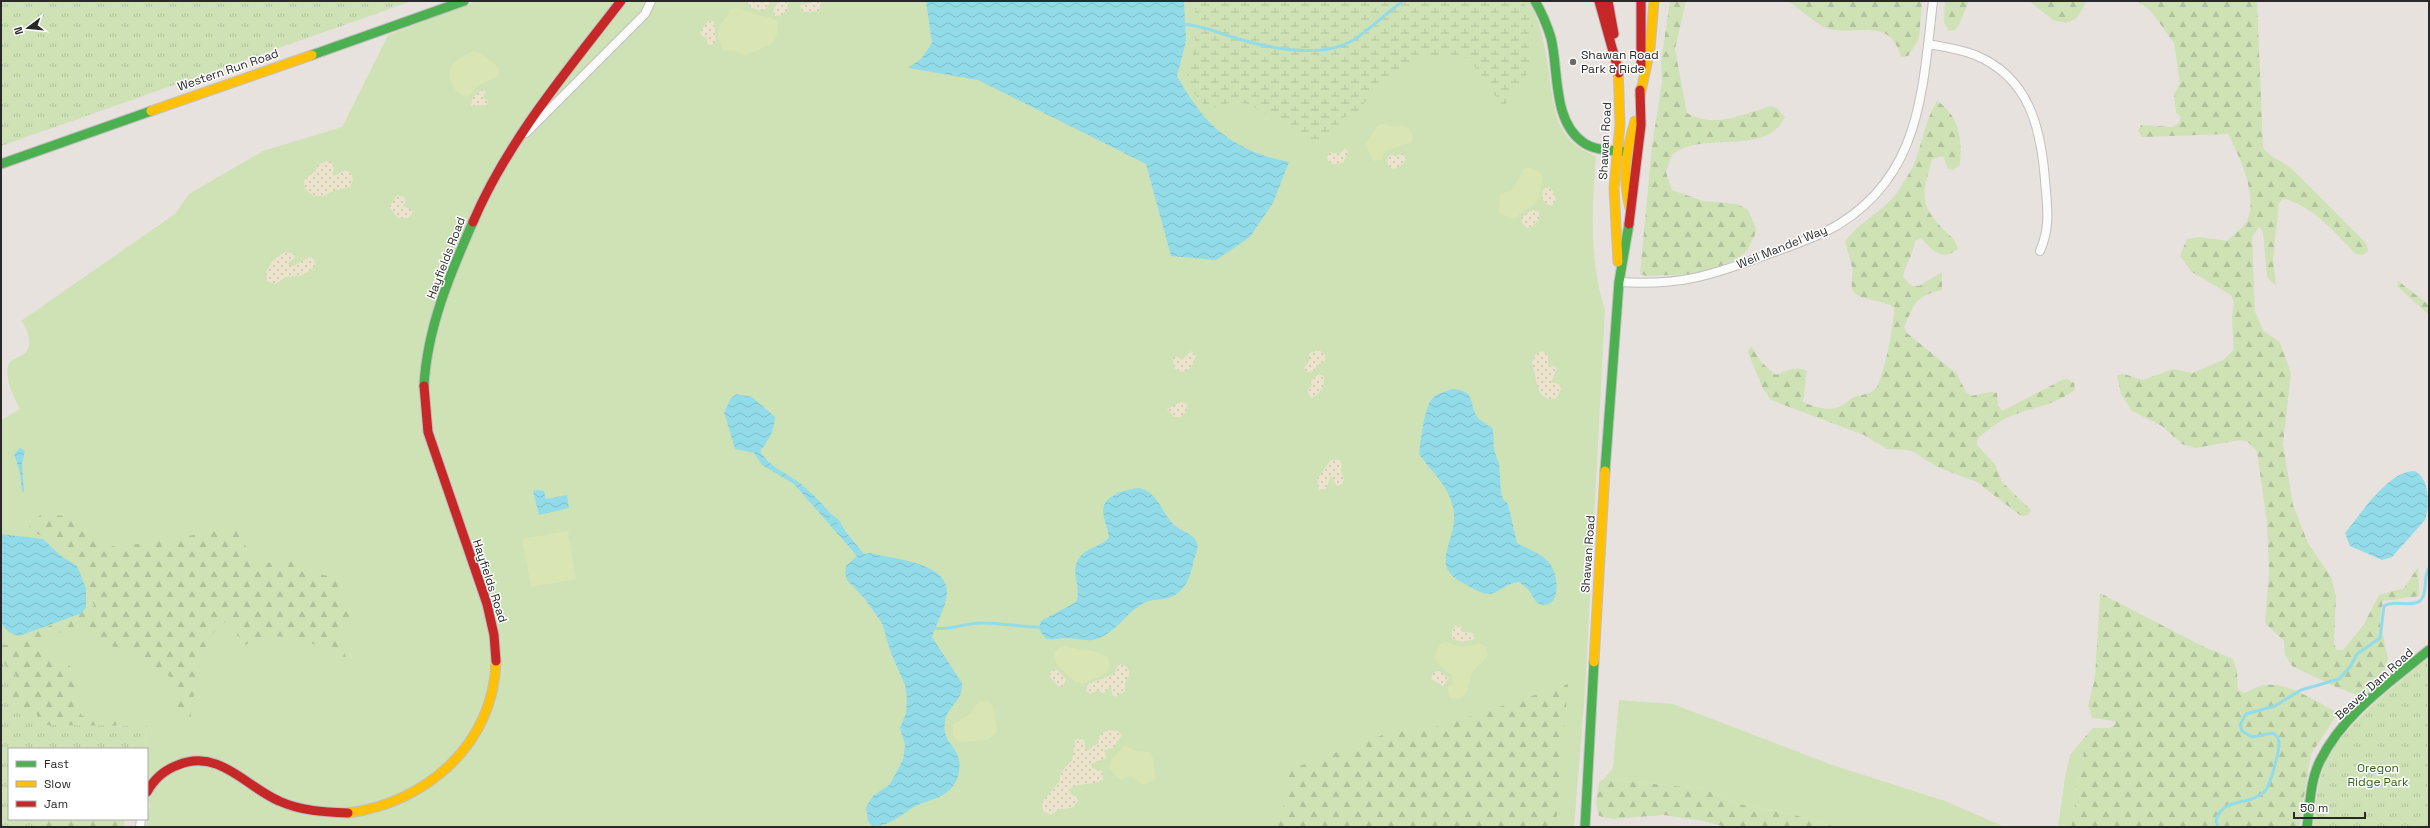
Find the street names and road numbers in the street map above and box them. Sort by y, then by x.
street label: Western Run Road [175,45,281,95]
street label: Shawan Road [1595,102,1615,180]
street label: Hayfields Road [423,215,469,301]
street label: Weil Mandel Way [1734,222,1830,272]
street label: Shawan Road [1577,515,1599,593]
street label: Hayfields Road [469,537,511,625]
street label: Beaver Dam Road [2331,645,2417,723]

